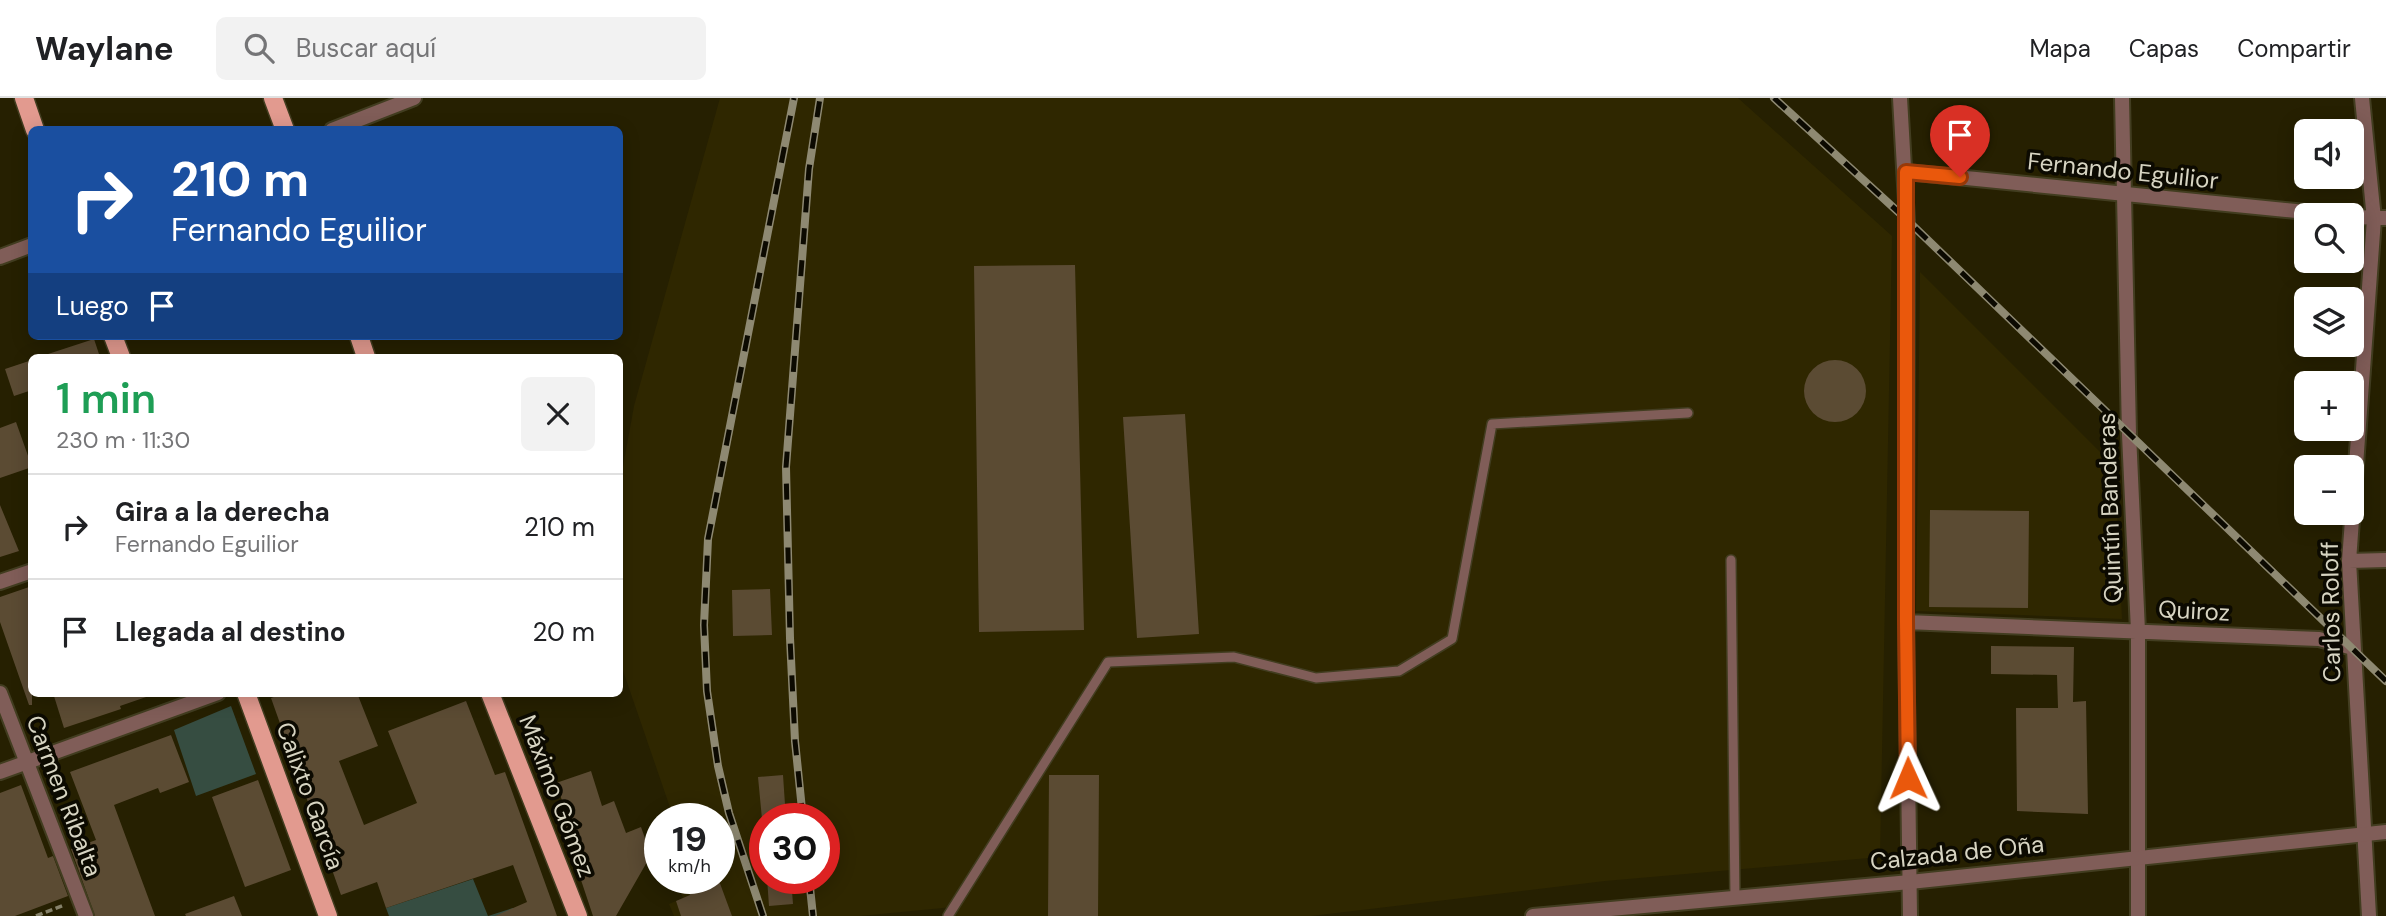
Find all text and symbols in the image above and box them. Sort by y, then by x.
search box [216,17,706,80]
text: Waylane [35,27,174,70]
icon: search [240,29,278,67]
text: Buscar aquí [296,31,436,65]
text: Mapa [2029,33,2091,64]
text: Capas [2129,33,2199,64]
text: Compartir [2237,33,2351,64]
pin [1930,105,1990,177]
icon: arrive [1941,116,1979,154]
map controls [2294,119,2364,525]
button: sound [2294,119,2364,189]
street label: Fernando Eguilior [2026,145,2220,196]
text: 210 m [171,147,309,211]
icon: right [56,154,147,245]
button: search [2294,203,2364,273]
text: Fernando Eguilior [171,209,427,251]
icon: arrive [143,287,181,325]
button: layers [2294,287,2364,357]
text: Luego [56,289,129,323]
text: 1 min [56,371,156,426]
button: + [2294,371,2364,441]
button: close [521,377,595,451]
street label: Quintín Banderas [2091,412,2128,604]
text: 230 m · 11:30 [56,425,190,455]
button: − [2294,455,2364,525]
text: Gira a la derecha [115,495,330,529]
icon: right [56,508,94,546]
text: 210 m [524,510,595,544]
text: Fernando Eguilior [115,529,299,559]
street label: Carlos Roloff [2314,541,2347,683]
street label: Quiroz [2157,593,2231,628]
icon: arrive [56,613,94,651]
text: Llegada al destino [115,615,346,649]
text: 20 m [532,615,595,649]
street label: Máximo Gómez [512,710,603,881]
street label: Carmen Ribalta [19,711,109,881]
street label: Calixto García [269,718,352,874]
position arrow [1871,741,1945,815]
speed limit sign: 30 [749,803,840,894]
text: 19 [672,816,707,862]
street label: Calzada de Oña [1868,828,2045,877]
text: km/h [668,854,711,878]

